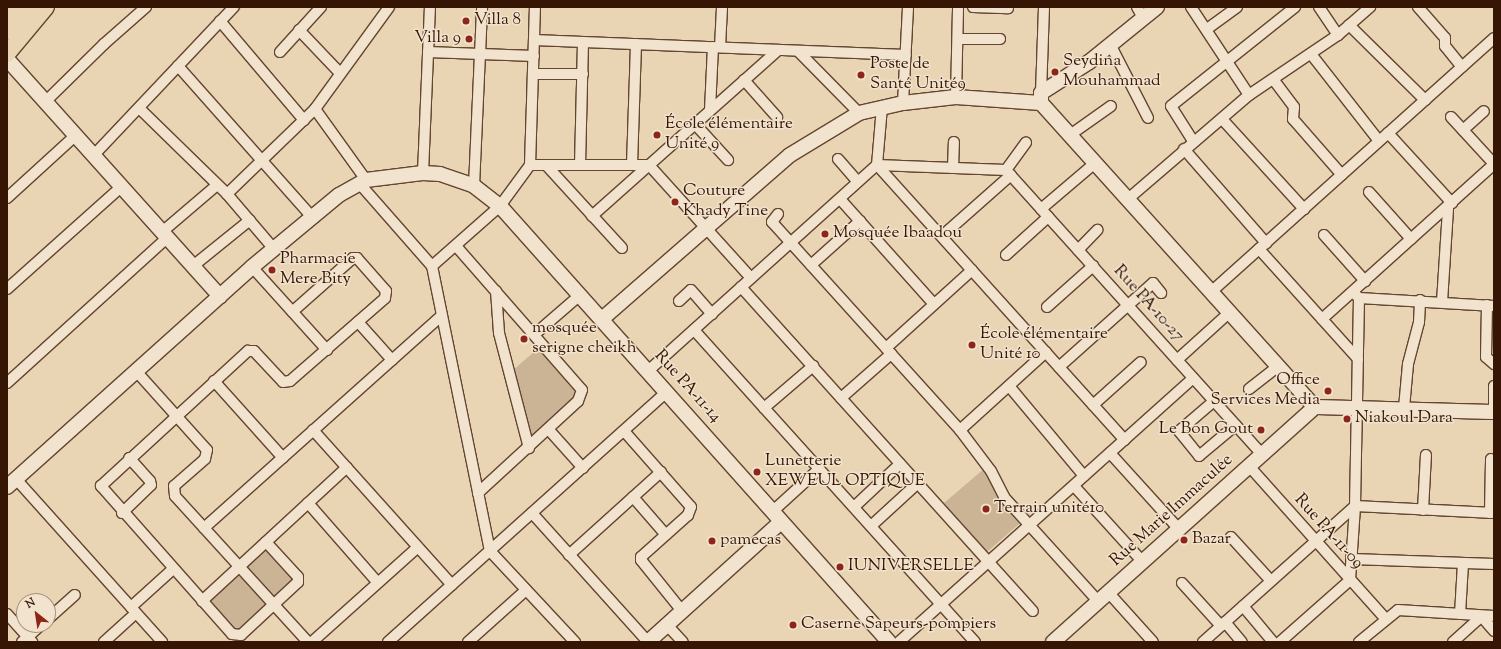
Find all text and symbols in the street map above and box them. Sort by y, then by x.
place label: Villa 8 [474,11,521,31]
marker: Villa 8 [461,16,471,26]
place label: Villa 9 [414,29,461,49]
marker: Villa 9 [464,34,474,44]
place label: Seydina Mouhammad [1063,52,1161,92]
place label: Poste de Santé Unité9 [870,55,966,95]
marker: Seydina Mouhammad [1050,67,1060,77]
marker: Poste de Santé Unité9 [855,69,867,81]
place label: École élémentaire Unité 9 [665,115,793,155]
marker: École élémentaire Unité 9 [652,130,662,140]
place label: Couture Khady Tine [683,182,768,222]
marker: Couture Khady Tine [670,197,680,207]
place label: Mosquée Ibaadou [833,224,962,244]
marker: Mosquée Ibaadou [820,229,830,239]
place label: Pharmacie Mere Bity [280,250,356,290]
street label: Rue PA-10-27 [1108,261,1188,347]
marker: Pharmacie Mere Bity [267,265,277,275]
place label: mosquée serigne cheikh [532,319,637,359]
place label: École élémentaire Unité 10 [980,325,1108,365]
marker: mosquée serigne cheikh [519,334,529,344]
marker: École élémentaire Unité 10 [967,340,977,350]
street label: Rue PA-11-14 [649,346,725,428]
place label: Office Services Media [1210,371,1320,411]
marker: Office Services Media [1323,386,1333,396]
place label: Niakoul Dara [1355,409,1453,429]
marker: Niakoul Dara [1342,414,1352,424]
place label: Le Bon Gout [1159,420,1253,440]
marker: Le Bon Gout [1256,425,1266,435]
street label: Rue Marie Immaculée [1106,451,1238,571]
place label: Lunetterie XEWEUL OPTIQUE [765,452,925,492]
marker: Lunetterie XEWEUL OPTIQUE [752,467,762,477]
street label: Rue PA-11-09 [1289,490,1367,574]
place label: Terrain unité10 [994,499,1104,519]
marker: Terrain unité10 [981,504,991,514]
place label: Bazar [1192,530,1231,550]
place label: pamecas [720,531,781,551]
marker: Bazar [1179,535,1189,545]
marker: pamecas [707,536,717,546]
place label: IUNIVERSELLE [848,557,974,577]
marker: IUNIVERSELLE [835,562,845,572]
north arrow [16,593,56,633]
text: N [23,594,38,613]
place label: Caserne Sapeurs-pompiers [801,615,996,635]
marker: Caserne Sapeurs-pompiers [788,620,798,630]

